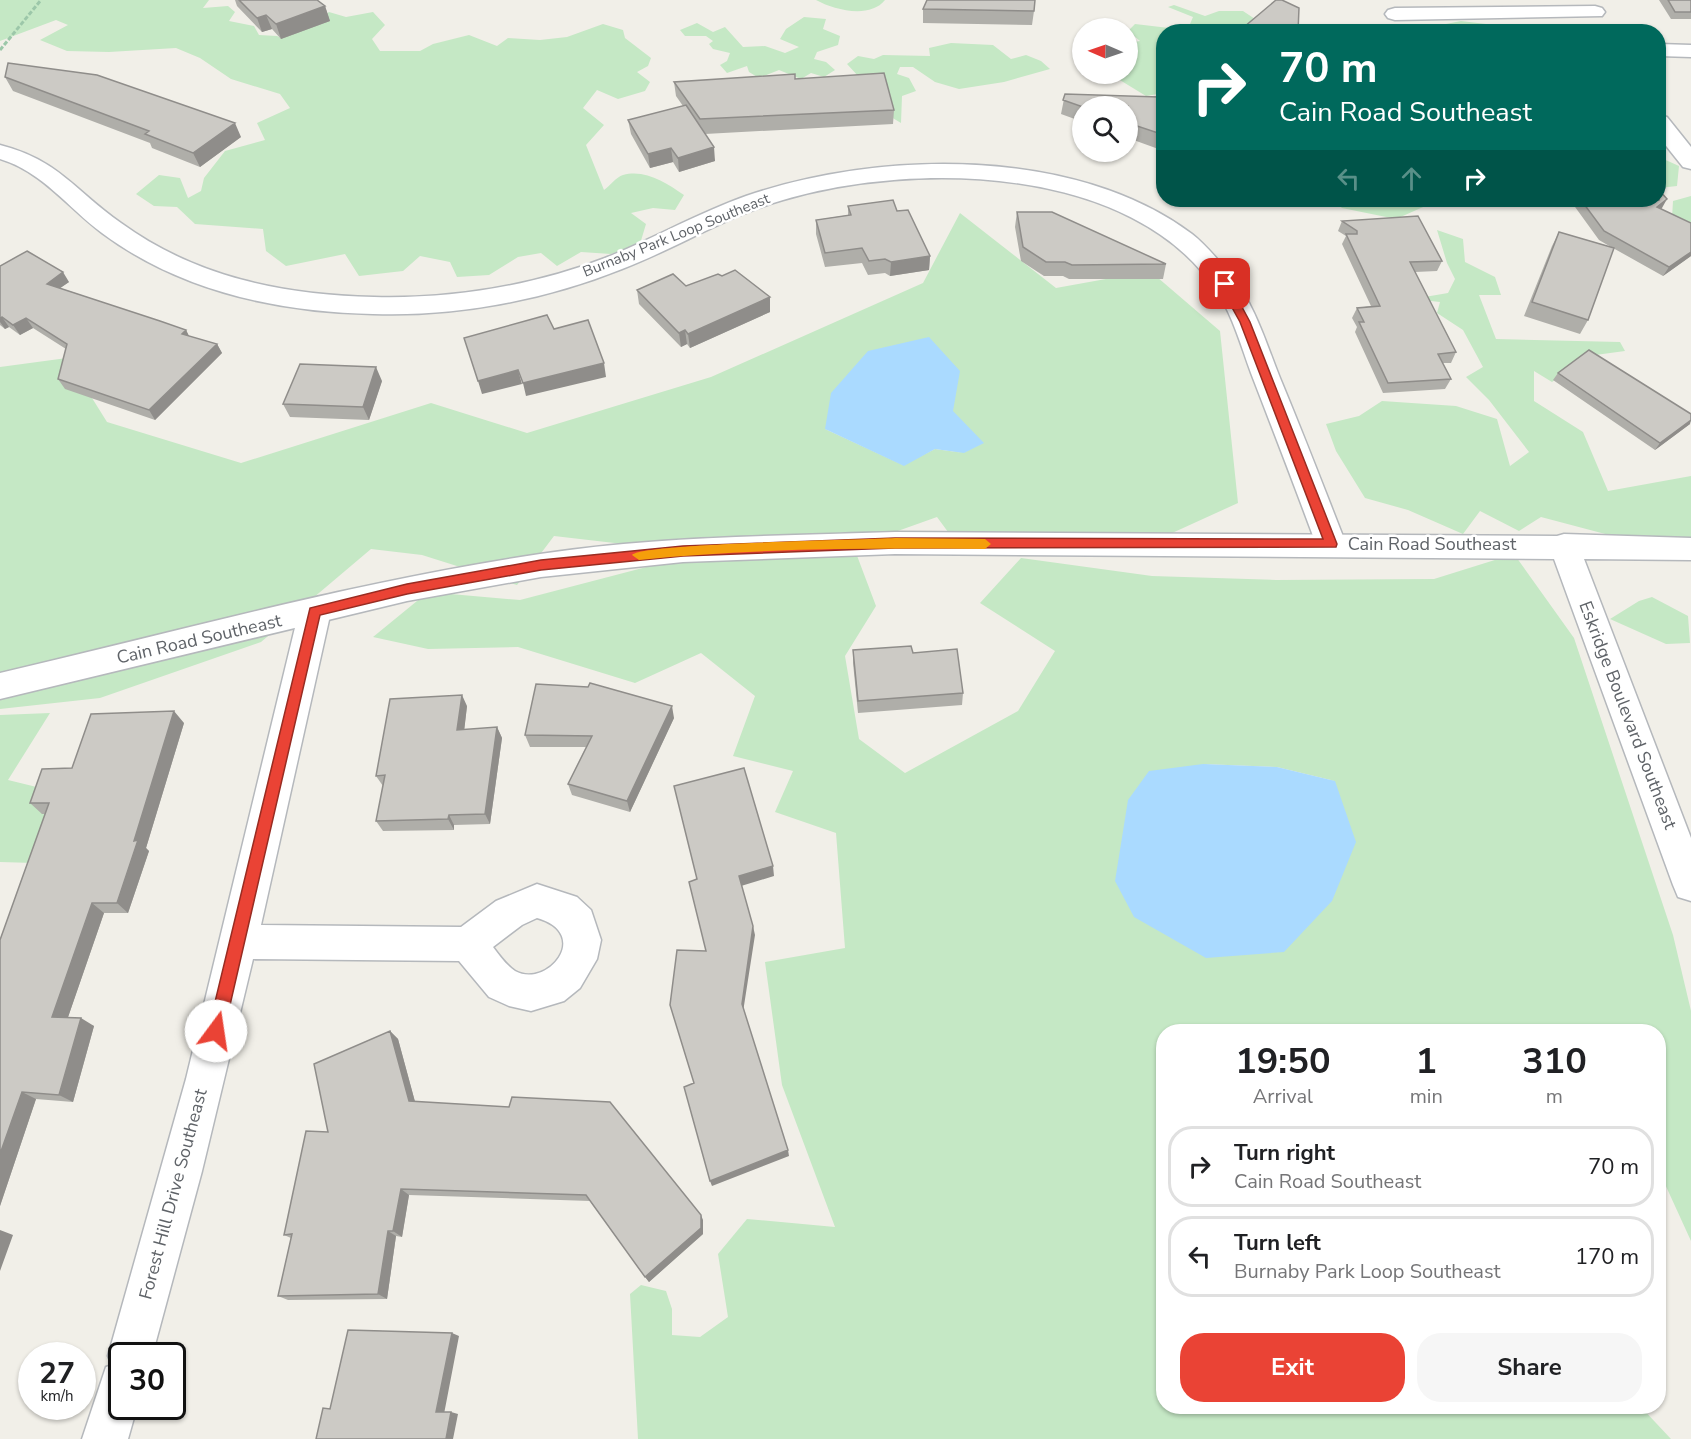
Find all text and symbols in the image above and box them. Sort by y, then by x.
north arrow [1072,18,1138,84]
map controls [1072,18,1138,162]
text: 70 m [1279,40,1378,97]
icon: right [1180,48,1258,126]
text: Cain Road Southeast [1279,94,1532,131]
button: search [1072,96,1138,162]
icon: left [1332,162,1365,195]
icon: ahead [1395,162,1428,195]
icon: right [1458,162,1491,195]
street label: Burnaby Park Loop Southeast [580,188,773,282]
pin [1199,258,1250,309]
icon: arrive [1208,267,1241,300]
street label: Cain Road Southeast [1348,532,1517,556]
street label: Eskridge Boulevard Southeast [1573,597,1683,833]
street label: Cain Road Southeast [114,608,285,670]
position arrow [184,999,248,1063]
text: 19:50 [1235,1037,1331,1086]
text: 1 [1415,1037,1437,1086]
text: 310 [1522,1037,1587,1086]
text: Arrival [1253,1083,1313,1110]
text: min [1410,1083,1443,1110]
text: m [1546,1083,1563,1110]
street label: Forest Hill Drive Southeast [133,1085,213,1302]
text: Turn right [1234,1138,1335,1168]
icon: right [1183,1150,1216,1183]
text: 70 m [1588,1152,1639,1182]
text: Cain Road Southeast [1234,1168,1421,1195]
text: Turn left [1234,1228,1321,1258]
icon: left [1183,1240,1216,1273]
text: 170 m [1575,1242,1639,1272]
text: Burnaby Park Loop Southeast [1234,1258,1500,1285]
button: Exit [1180,1333,1405,1402]
button: Share [1417,1333,1642,1402]
speed limit sign: 30 [108,1342,186,1420]
text: 27 [39,1353,75,1394]
text: km/h [40,1386,74,1406]

